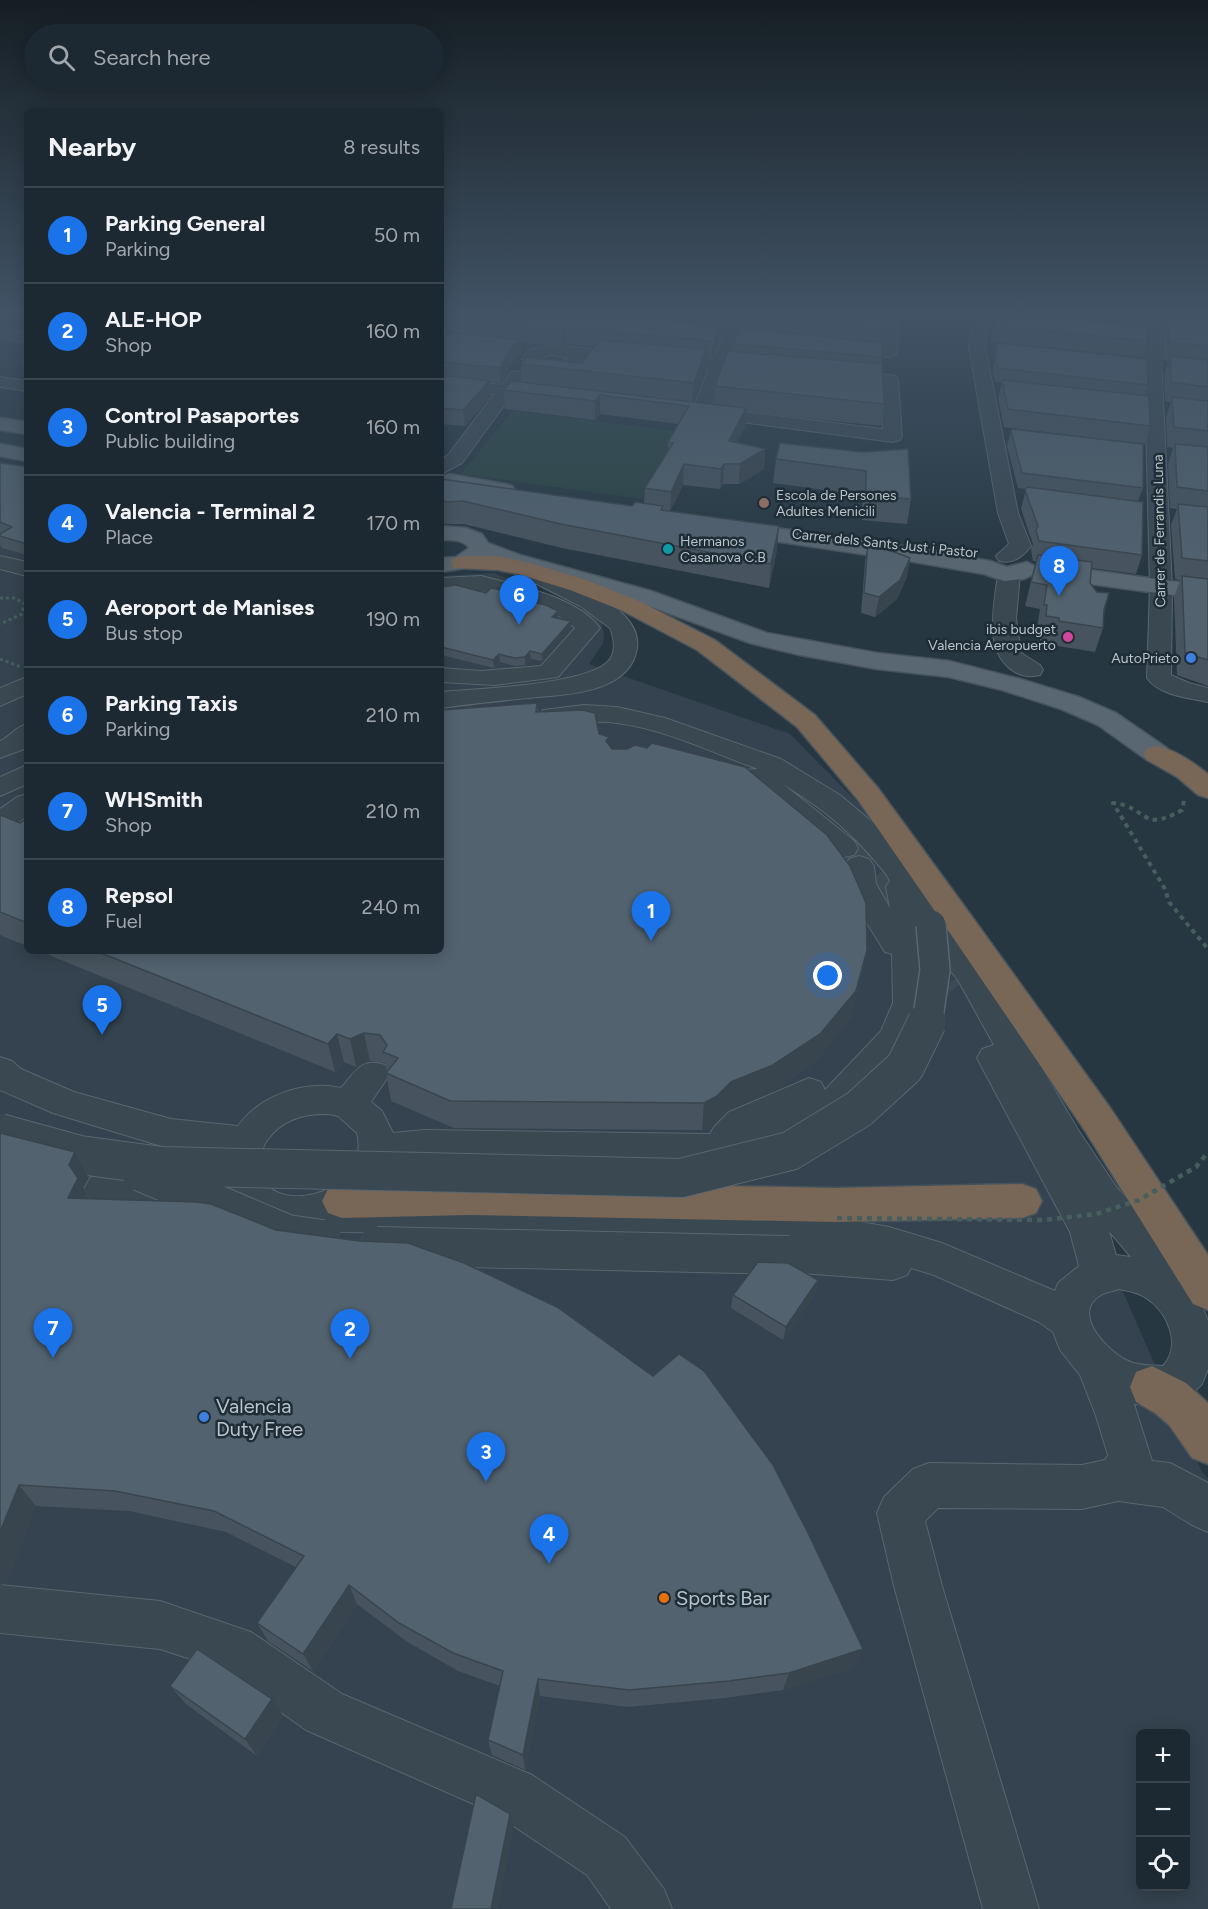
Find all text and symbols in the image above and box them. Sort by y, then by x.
search box [24,24,444,90]
icon: search [45,41,78,74]
text: Search here [93,44,211,71]
text: Nearby [48,131,136,163]
text: 8 results [343,135,420,159]
text: Parking General [105,210,265,237]
text: 1 [63,223,72,247]
text: 50 m [374,223,420,247]
text: Parking [105,237,171,261]
text: ALE-HOP [105,306,202,333]
text: 2 [62,319,73,343]
text: 160 m [366,319,420,343]
text: Shop [105,333,152,357]
text: Control Pasaportes [105,402,299,429]
text: 3 [62,415,73,439]
text: 160 m [366,415,420,439]
text: Public building [105,429,235,453]
street label: Carrer de Ferrandis Luna [1150,454,1169,608]
place label: Escola de Persones Adultes Menicili [776,487,896,520]
marker: Escola de Persones Adultes Menicili [757,496,771,510]
text: Valencia - Terminal 2 [105,498,315,525]
text: 4 [61,511,74,535]
text: 170 m [366,511,420,535]
text: Place [105,525,153,549]
street label: Carrer dels Sants Just i Pastor [791,525,979,562]
place label: Hermanos Casanova C.B [680,533,766,566]
marker: Hermanos Casanova C.B [661,542,675,556]
pin: 8 [1040,546,1078,596]
pin: 6 [500,576,538,625]
text: Aeroport de Manises [105,594,314,621]
text: 5 [62,607,73,631]
text: 190 m [366,607,420,631]
text: Bus stop [105,621,183,645]
place label: ibis budget Valencia Aeropuerto [928,621,1056,654]
marker: ibis budget Valencia Aeropuerto [1061,630,1075,644]
place label: AutoPrieto [1111,650,1179,667]
marker: AutoPrieto [1184,651,1198,665]
text: Parking Taxis [105,690,238,717]
text: 6 [62,703,73,727]
text: 210 m [366,703,420,727]
text: Parking [105,717,171,741]
text: WHSmith [105,786,203,813]
text: 7 [62,799,73,823]
text: 210 m [366,799,420,823]
text: Shop [105,813,152,837]
text: Repsol [105,882,173,909]
pin: 1 [632,892,670,941]
text: 8 [61,895,74,919]
text: 240 m [362,895,420,919]
text: Fuel [105,909,142,933]
your location [813,961,842,990]
pin: 5 [82,986,122,1035]
pin: 7 [34,1308,72,1358]
pin: 2 [330,1310,370,1359]
place label: Valencia Duty Free [216,1394,303,1441]
marker: Valencia Duty Free [197,1410,211,1424]
pin: 3 [466,1432,506,1482]
pin: 4 [530,1514,568,1564]
place label: Sports Bar [676,1586,770,1610]
marker: Sports Bar [657,1591,671,1605]
map controls [1136,1729,1190,1891]
button: + [1136,1729,1190,1783]
button: − [1136,1783,1190,1837]
button: locate [1136,1837,1190,1891]

